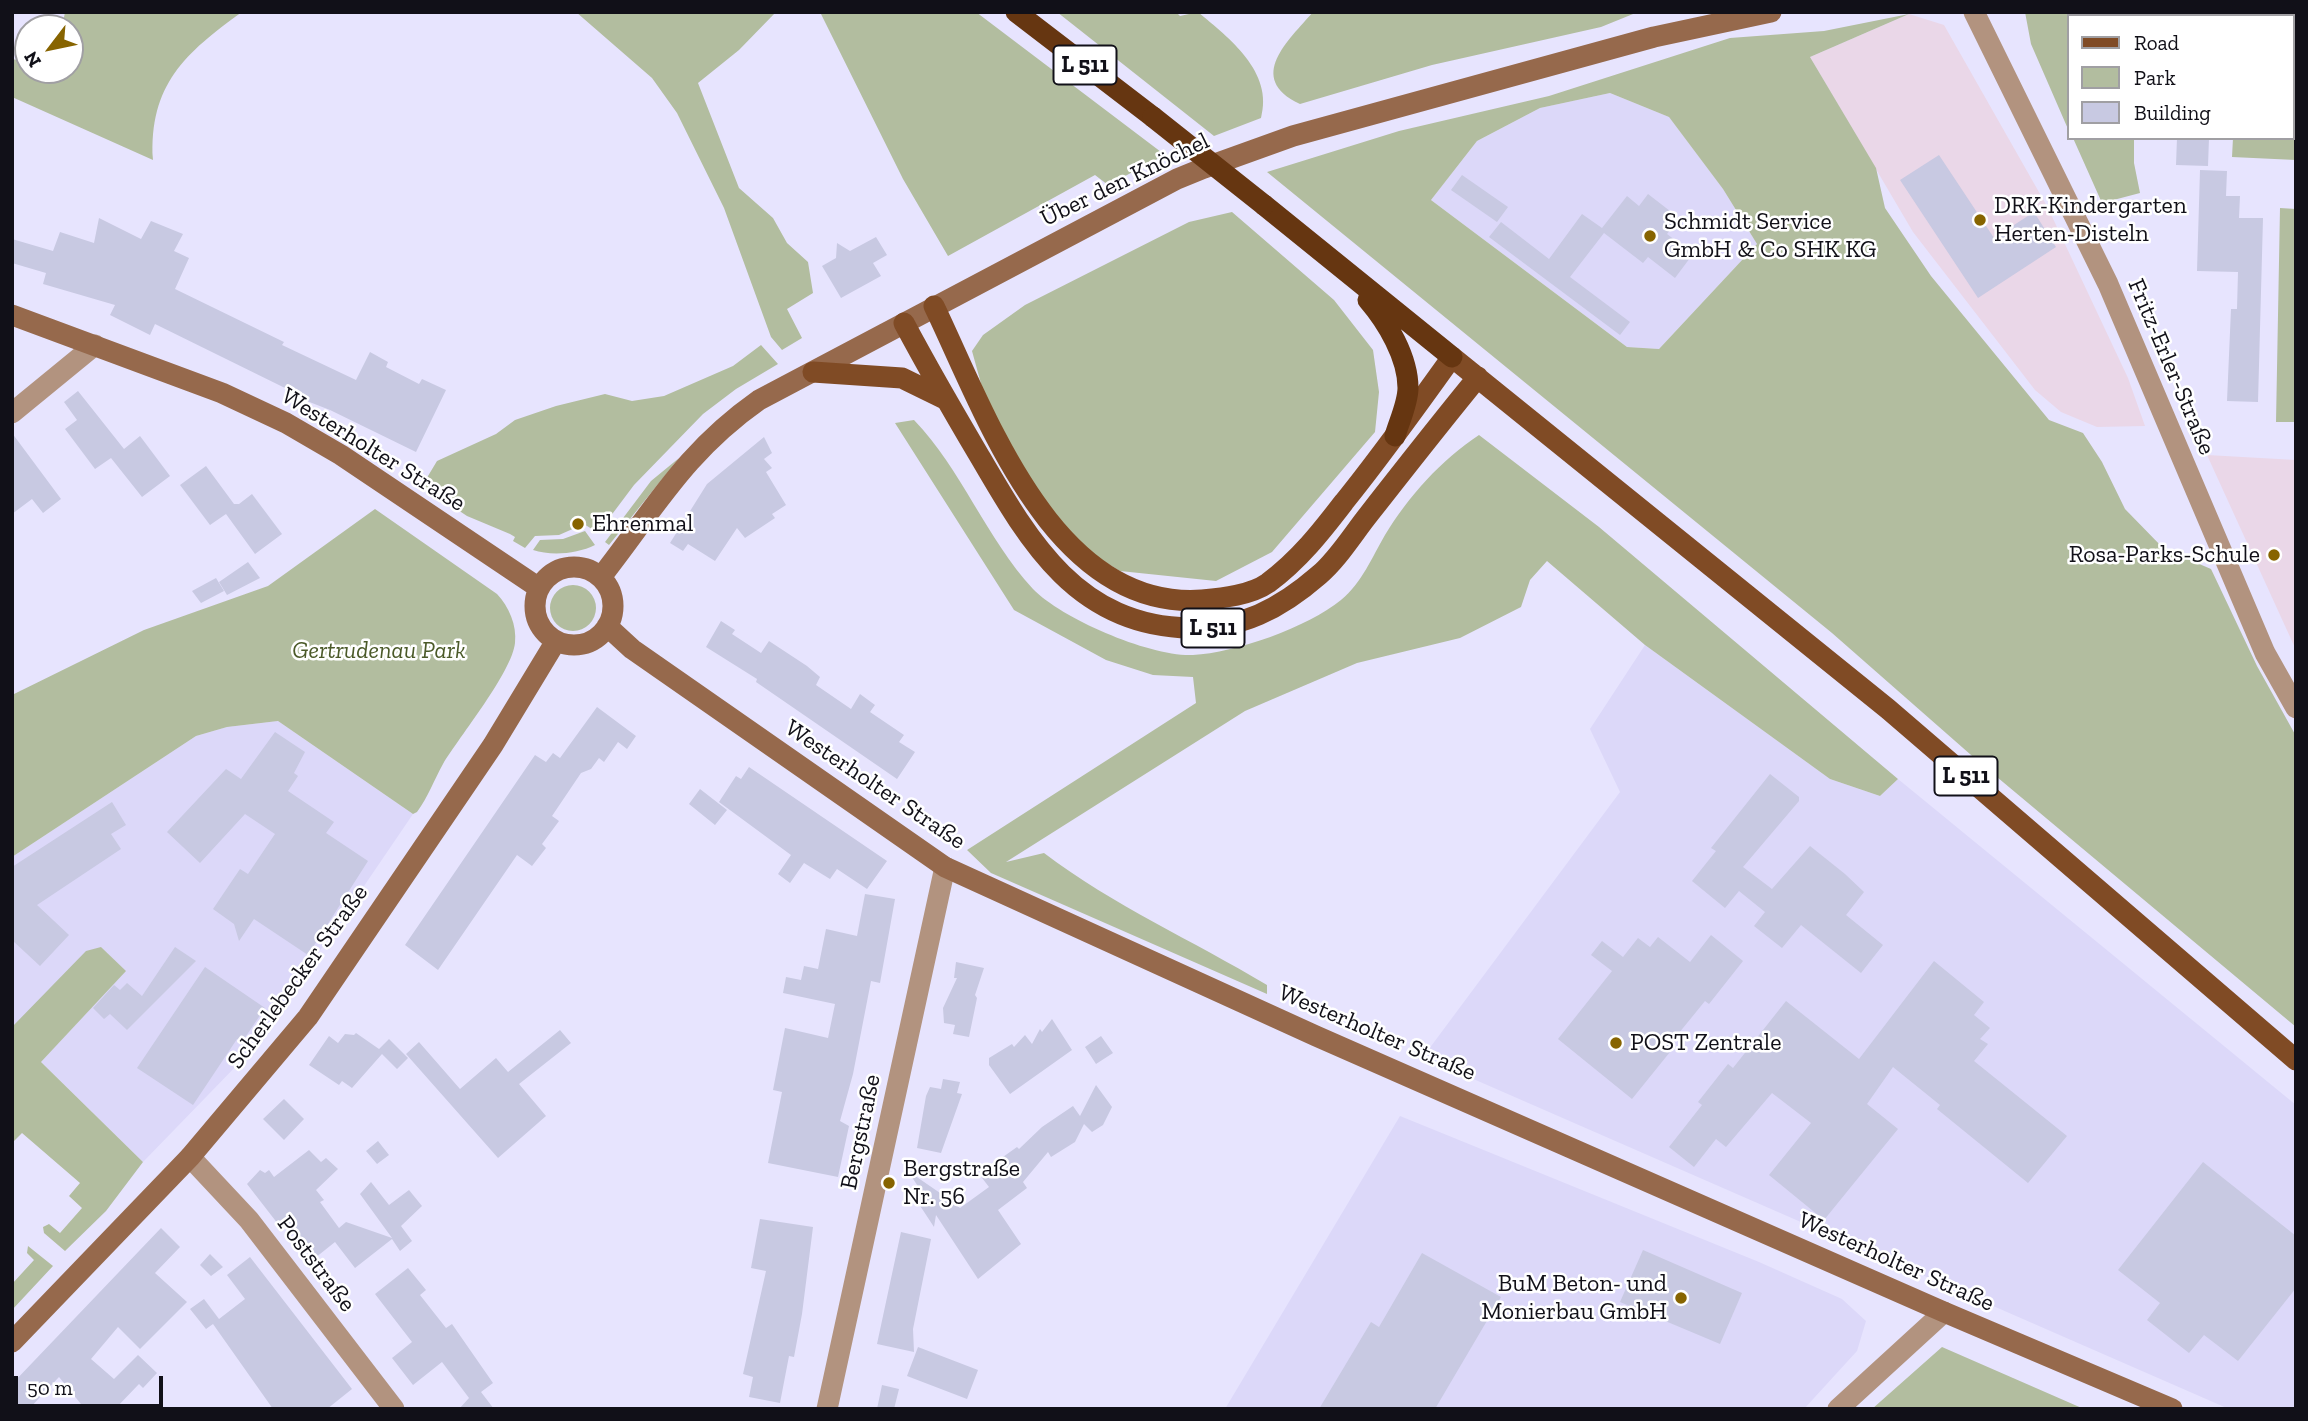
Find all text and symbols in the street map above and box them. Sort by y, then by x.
north arrow [14,14,84,84]
legend [2066,14,2294,140]
text: Road [2134,30,2179,55]
road number: L 511 [1054,46,1116,85]
text: N [19,47,46,72]
text: Park [2134,65,2176,90]
text: Building [2134,100,2211,125]
street label: Über den Knöchel [1036,127,1214,233]
place label: DRK-Kindergarten Herten-Disteln [1994,192,2187,248]
place label: Schmidt Service GmbH & Co SHK KG [1664,208,1876,264]
marker: DRK-Kindergarten Herten-Disteln [1972,212,1988,228]
marker: Schmidt Service GmbH & Co SHK KG [1642,228,1658,244]
street label: Fritz-Erler-Straße [2121,275,2221,459]
street label: Westerholter Straße [276,382,470,518]
place label: Ehrenmal [592,510,693,538]
marker: Ehrenmal [570,516,586,532]
place label: Rosa-Parks-Schule [2069,541,2260,569]
marker: Rosa-Parks-Schule [2266,547,2282,563]
road number: L 511 [1182,608,1244,648]
park label: Gertrudenau Park [292,637,466,665]
street label: Westerholter Straße [779,714,971,856]
road number: L 511 [1934,756,1997,796]
street label: Scherlebecker Straße [222,879,374,1075]
street label: Westerholter Straße [1274,978,1480,1088]
place label: POST Zentrale [1630,1029,1782,1057]
marker: POST Zentrale [1608,1035,1624,1051]
street label: Bergstraße [835,1072,887,1192]
place label: Bergstraße Nr. 56 [903,1155,1020,1211]
marker: Bergstraße Nr. 56 [881,1175,897,1191]
street label: Westerholter Straße [1794,1206,1998,1318]
street label: Poststraße [270,1210,362,1318]
place label: BuM Beton- und Monierbau GmbH [1481,1270,1667,1326]
marker: BuM Beton- und Monierbau GmbH [1673,1290,1689,1306]
scale bar [18,1362,166,1406]
text: 50 m [27,1375,73,1400]

